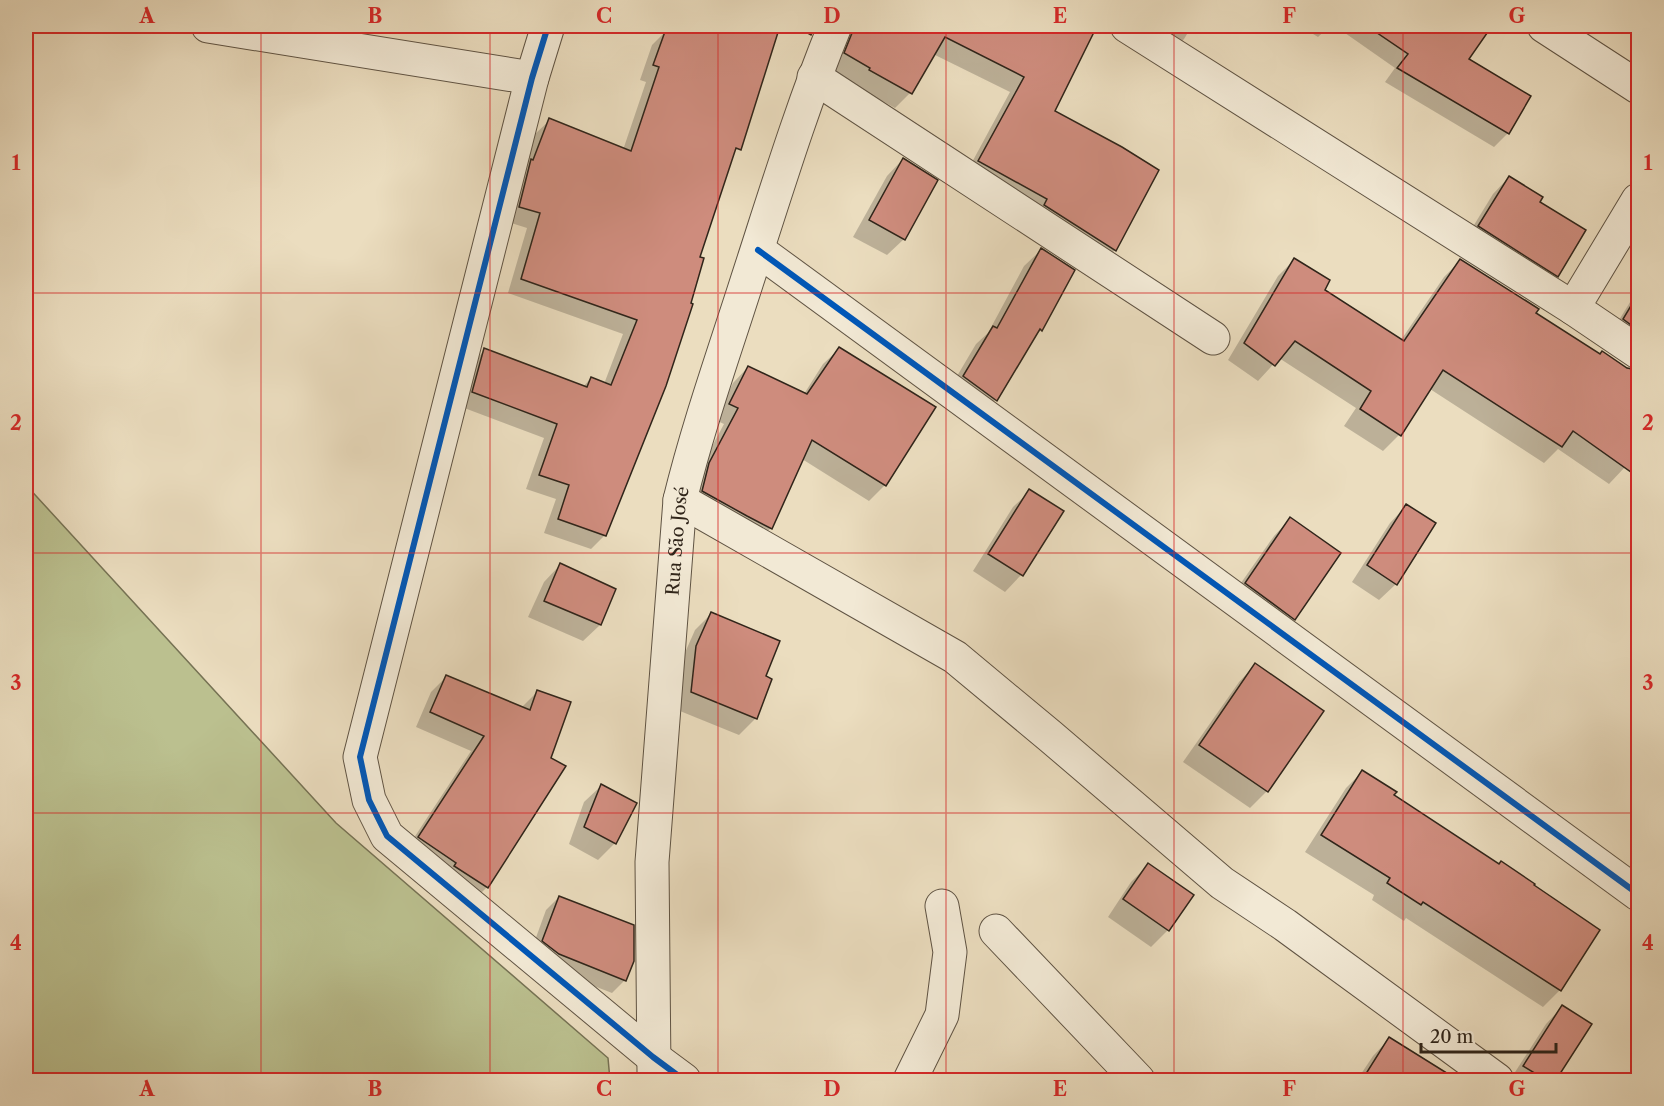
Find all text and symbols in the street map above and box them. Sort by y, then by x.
text: A [138,4,155,28]
text: B [368,4,383,28]
text: C [596,4,612,28]
text: D [823,4,841,28]
text: E [1053,4,1067,28]
text: F [1282,4,1296,28]
text: G [1509,4,1526,28]
text: 1 [12,151,21,175]
text: 1 [1644,151,1653,175]
text: 2 [10,411,22,435]
text: 2 [1642,411,1654,435]
street label: Rua São José [662,484,694,596]
text: 3 [10,671,22,695]
text: 3 [1642,671,1654,695]
text: 4 [10,931,22,955]
text: 4 [1642,931,1654,955]
scale bar [1421,1016,1556,1054]
text: 20 m [1430,1026,1474,1048]
text: A [138,1077,155,1101]
text: B [368,1077,383,1101]
text: C [596,1077,612,1101]
text: D [823,1077,841,1101]
text: E [1053,1077,1067,1101]
text: F [1282,1077,1296,1101]
text: G [1509,1077,1526,1101]

